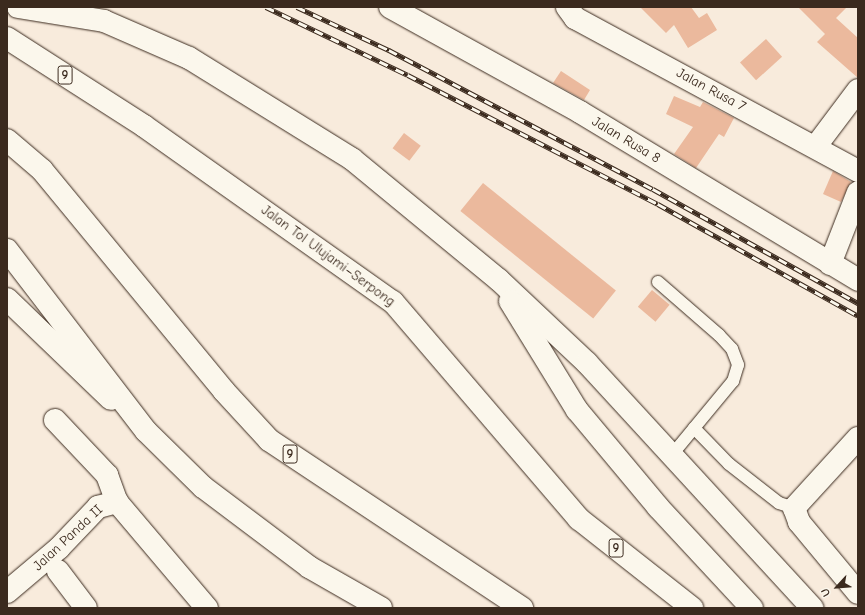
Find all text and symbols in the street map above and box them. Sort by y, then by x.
road number: 9 [57,64,73,86]
street label: Jalan Rusa 7 [673,65,749,115]
street label: Jalan Rusa 8 [589,113,663,167]
street label: Jalan Tol Ulujami–Serpong [258,202,398,310]
road number: 9 [282,443,298,465]
street label: Jalan Panda II [30,502,106,574]
road number: 9 [608,537,624,559]
north arrow [817,567,857,607]
text: U [818,586,833,599]

